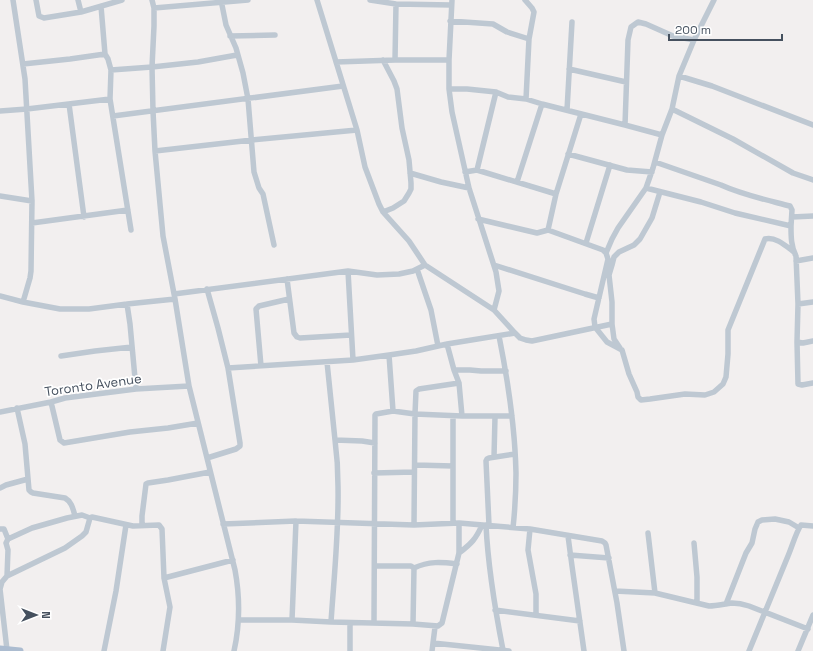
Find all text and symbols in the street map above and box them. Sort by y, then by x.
scale bar [669,16,782,42]
text: 200 m [675,22,711,38]
street label: Toronto Avenue [43,370,143,400]
north arrow [16,595,56,635]
text: N [39,611,53,619]

